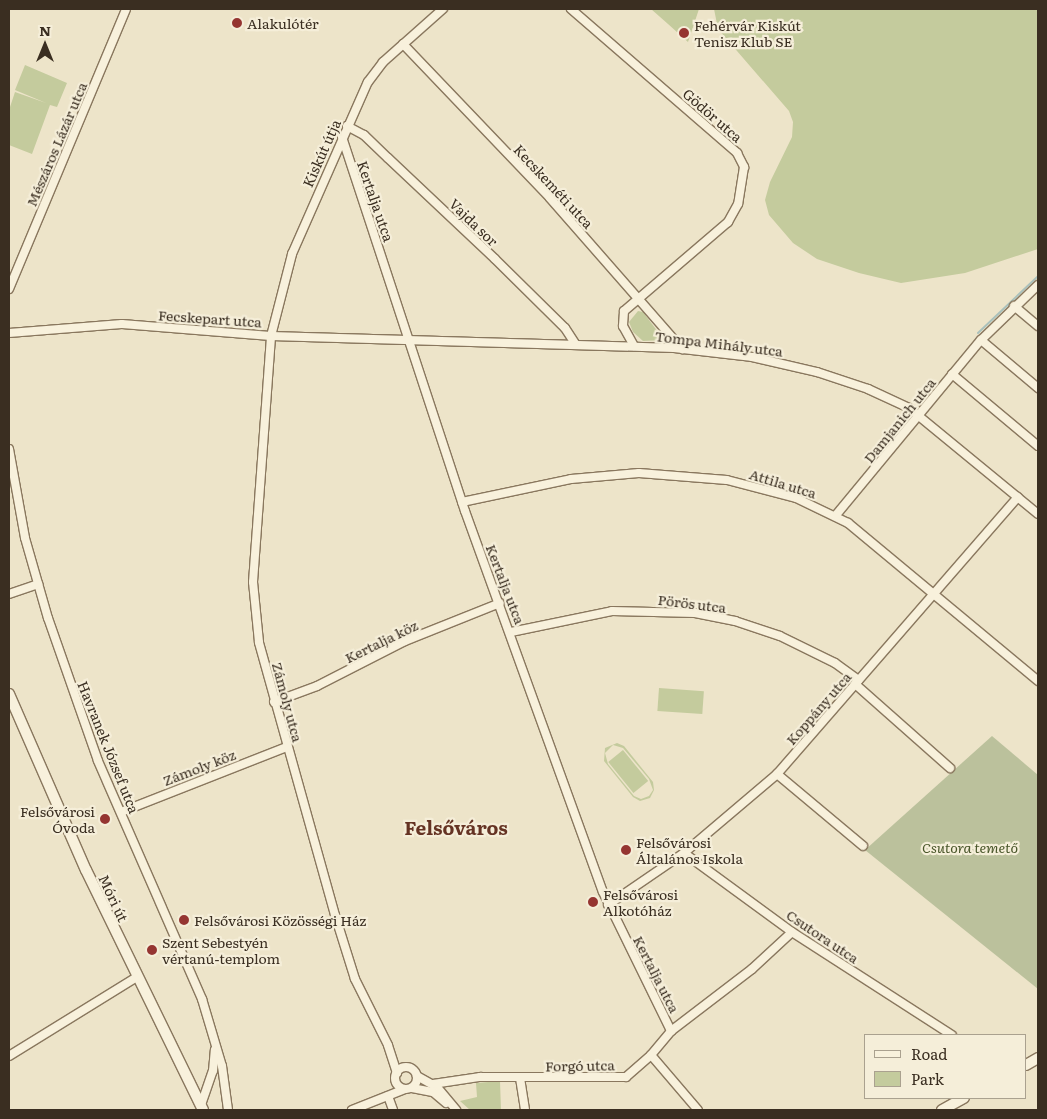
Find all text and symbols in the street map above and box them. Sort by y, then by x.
place label: Alakulótér [247,15,319,31]
marker: Alakulótér [231,17,243,29]
place label: Fehérvár Kiskút Tenisz Klub SE [694,17,801,49]
north arrow [20,20,70,70]
text: N [39,20,51,40]
marker: Fehérvár Kiskút Tenisz Klub SE [678,27,690,39]
street label: Mészáros Lázár utca [22,79,90,209]
street label: Gödör utca [680,85,746,145]
street label: Kiskút útja [299,116,343,190]
street label: Kecskeméti utca [511,141,597,231]
street label: Kertalja utca [354,158,398,244]
street label: Vajda sor [446,195,502,249]
street label: Fecskepart utca [158,306,262,330]
street label: Tompa Mihály utca [654,327,784,359]
street label: Damjanich utca [860,374,938,466]
street label: Attila utca [747,465,819,501]
street label: Kertalja utca [483,542,529,626]
street label: Pörös utca [657,590,727,616]
street label: Kertalja köz [342,616,420,666]
street label: Zámoly utca [269,660,307,744]
street label: Koppány utca [782,668,854,748]
street label: Havranek József utca [75,678,143,816]
street label: Zámoly köz [160,745,238,789]
place label: Felsővárosi Óvoda [20,803,95,836]
marker: Felsővárosi Óvoda [99,813,111,825]
district label: Felsőváros [404,817,508,839]
place label: Felsővárosi Általános Iskola [636,834,743,866]
park label: Csutora temető [922,839,1018,855]
marker: Felsővárosi Általános Iskola [620,844,632,856]
street label: Móri út [96,872,132,924]
place label: Felsővárosi Alkotóház [603,886,678,919]
marker: Felsővárosi Alkotóház [587,896,599,908]
street label: Csutora utca [784,906,862,966]
place label: Felsővárosi Közösségi Ház [194,912,366,928]
marker: Felsővárosi Közösségi Ház [178,914,190,926]
street label: Kertalja utca [630,933,684,1015]
place label: Szent Sebestyén vértanú-templom [162,934,280,966]
marker: Szent Sebestyén vértanú-templom [146,944,158,956]
legend [864,1034,1027,1099]
text: Road [911,1042,947,1065]
street label: Forgó utca [545,1056,615,1074]
text: Park [911,1067,944,1090]

